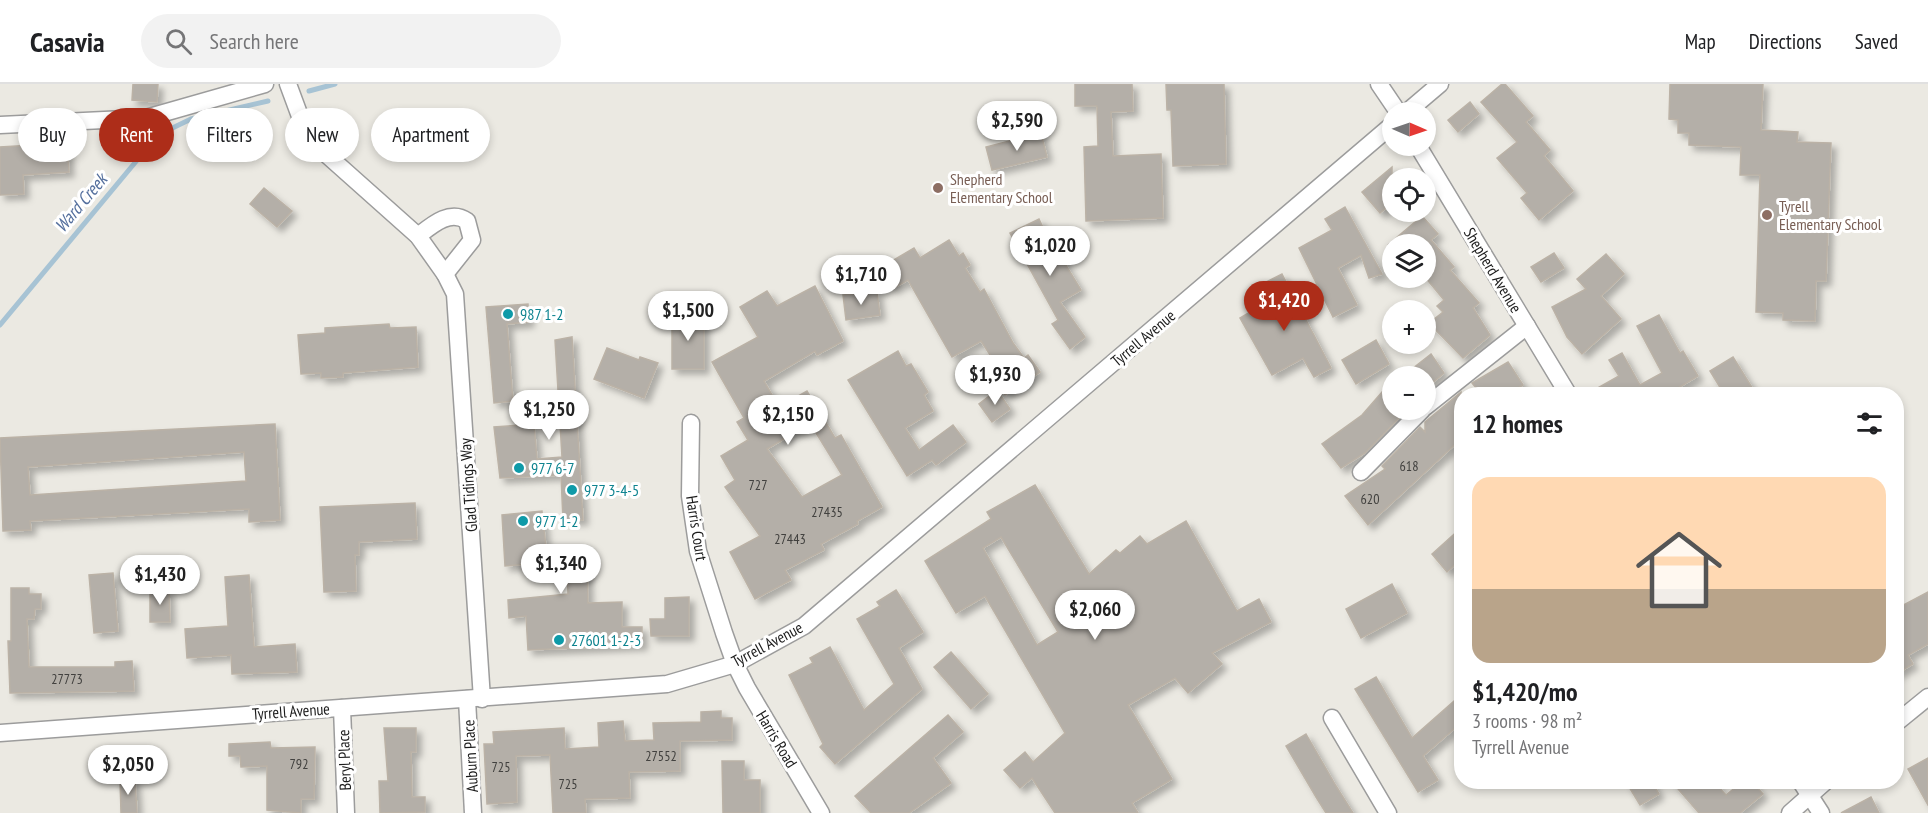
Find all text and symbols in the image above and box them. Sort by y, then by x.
search box [141,14,561,68]
text: Casavia [30,23,105,60]
icon: search [162,25,195,58]
text: Search here [210,27,299,55]
text: Map [1685,28,1716,55]
text: Directions [1749,28,1822,55]
text: Saved [1855,28,1898,55]
pin: $2,590 [968,101,1066,152]
north arrow [1382,102,1436,156]
map controls [1382,102,1436,420]
text: $2,590 [991,107,1043,133]
chip: Buy [18,108,87,162]
chip: Rent [99,108,174,162]
chip: Filters [186,108,273,162]
chip: New [285,108,359,162]
chip: Apartment [371,108,490,162]
water label: Ward Creek [49,167,113,237]
button: locate [1382,168,1436,222]
place label: Shepherd Elementary School [950,169,1053,207]
marker: Shepherd Elementary School [931,181,945,195]
place label: Tyrell Elementary School [1779,196,1882,234]
marker: Tyrell Elementary School [1760,208,1774,222]
street label: Shepherd Avenue [1460,224,1526,316]
pin: $1,020 [1001,226,1099,277]
text: $1,020 [1024,232,1076,258]
button: layers [1382,234,1436,288]
pin: $1,710 [812,255,910,306]
text: $1,710 [835,261,887,287]
pin: $1,420 [1235,281,1333,332]
text: $1,420 [1258,287,1310,313]
pin: $1,500 [639,291,737,342]
text: $1,500 [662,297,714,323]
button: + [1382,300,1436,354]
place label: 987 1-2 [520,304,563,324]
street label: Tyrrell Avenue [1107,305,1179,371]
marker: 987 1-2 [501,307,515,321]
pin: $1,930 [946,355,1044,406]
text: $1,930 [969,361,1021,387]
button: − [1382,366,1436,420]
pin: $1,250 [500,390,598,441]
pin: $2,150 [739,395,837,446]
text: $1,250 [523,396,575,422]
text: $2,150 [762,401,814,427]
text: 12 homes [1472,407,1563,440]
icon: filters [1853,407,1886,440]
street label: Glad Tidings Way [455,437,481,533]
house number: 618 [1400,457,1418,475]
place label: 977 6-7 [531,458,574,478]
marker: 977 6-7 [512,461,526,475]
house number: 727 [749,476,767,494]
place label: 977 3-4-5 [584,480,639,500]
marker: 977 3-4-5 [565,483,579,497]
house number: 620 [1361,490,1379,508]
street label: Harris Court [682,494,712,563]
house number: 27435 [811,503,843,521]
place label: 977 1-2 [535,511,578,531]
marker: 977 1-2 [516,514,530,528]
icon: home [1625,516,1733,624]
house number: 27443 [774,530,806,548]
pin: $1,340 [512,544,610,595]
text: $1,340 [535,550,587,576]
pin: $1,430 [111,555,209,606]
text: $1,430 [134,561,186,587]
pin: $2,060 [1046,590,1144,641]
text: $2,060 [1069,596,1121,622]
street label: Tyrrell Avenue [728,617,806,671]
place label: 27601 1-2-3 [571,630,641,650]
marker: 27601 1-2-3 [552,633,566,647]
house number: 27773 [51,670,83,688]
text: $1,420/mo [1472,675,1578,708]
street label: Tyrrell Avenue [252,698,330,724]
street label: Harris Road [752,707,802,771]
text: 3 rooms · 98 m² [1472,708,1582,734]
street label: Auburn Place [458,719,482,793]
street label: Beryl Place [333,729,355,791]
text: Tyrrell Avenue [1472,734,1569,760]
pin: $2,050 [79,745,177,796]
house number: 27552 [645,747,677,765]
text: $2,050 [102,751,154,777]
house number: 792 [290,755,308,773]
house number: 725 [492,758,510,776]
house number: 725 [559,775,577,793]

